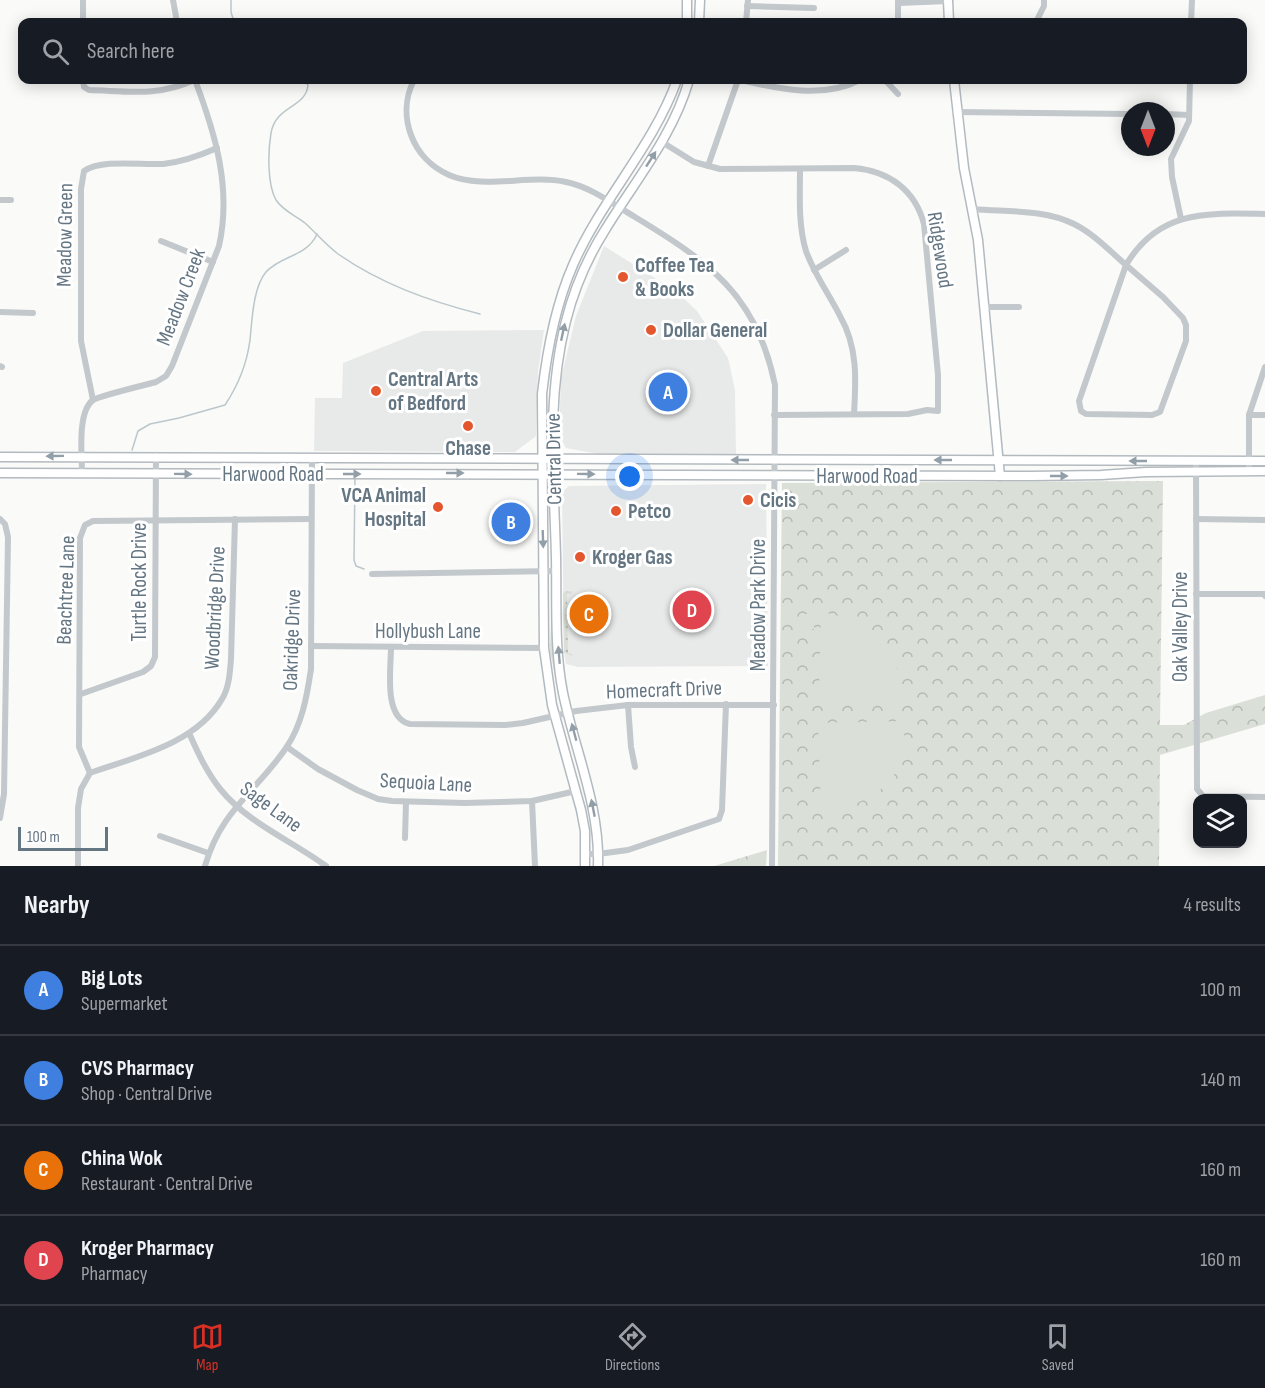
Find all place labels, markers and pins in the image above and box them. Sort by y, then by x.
place label: Coffee Tea & Books [635,253,714,302]
marker: Coffee Tea & Books [616,270,630,284]
place label: Dollar General [663,318,767,343]
marker: Dollar General [644,323,658,337]
place label: Central Arts of Bedford [388,367,478,416]
pin: A [648,370,688,414]
marker: Central Arts of Bedford [369,384,383,398]
marker: Chase [461,419,475,433]
place label: Chase [445,436,491,461]
place label: VCA Animal Hospital [341,483,426,532]
place label: Cicis [760,488,796,513]
marker: Cicis [741,493,755,507]
place label: Petco [628,499,671,524]
marker: VCA Animal Hospital [431,500,445,514]
pin: B [492,500,530,544]
marker: Petco [609,504,623,518]
place label: Kroger Gas [592,545,673,570]
marker: Kroger Gas [573,550,587,564]
pin: D [672,588,712,632]
pin: C [570,592,608,636]

